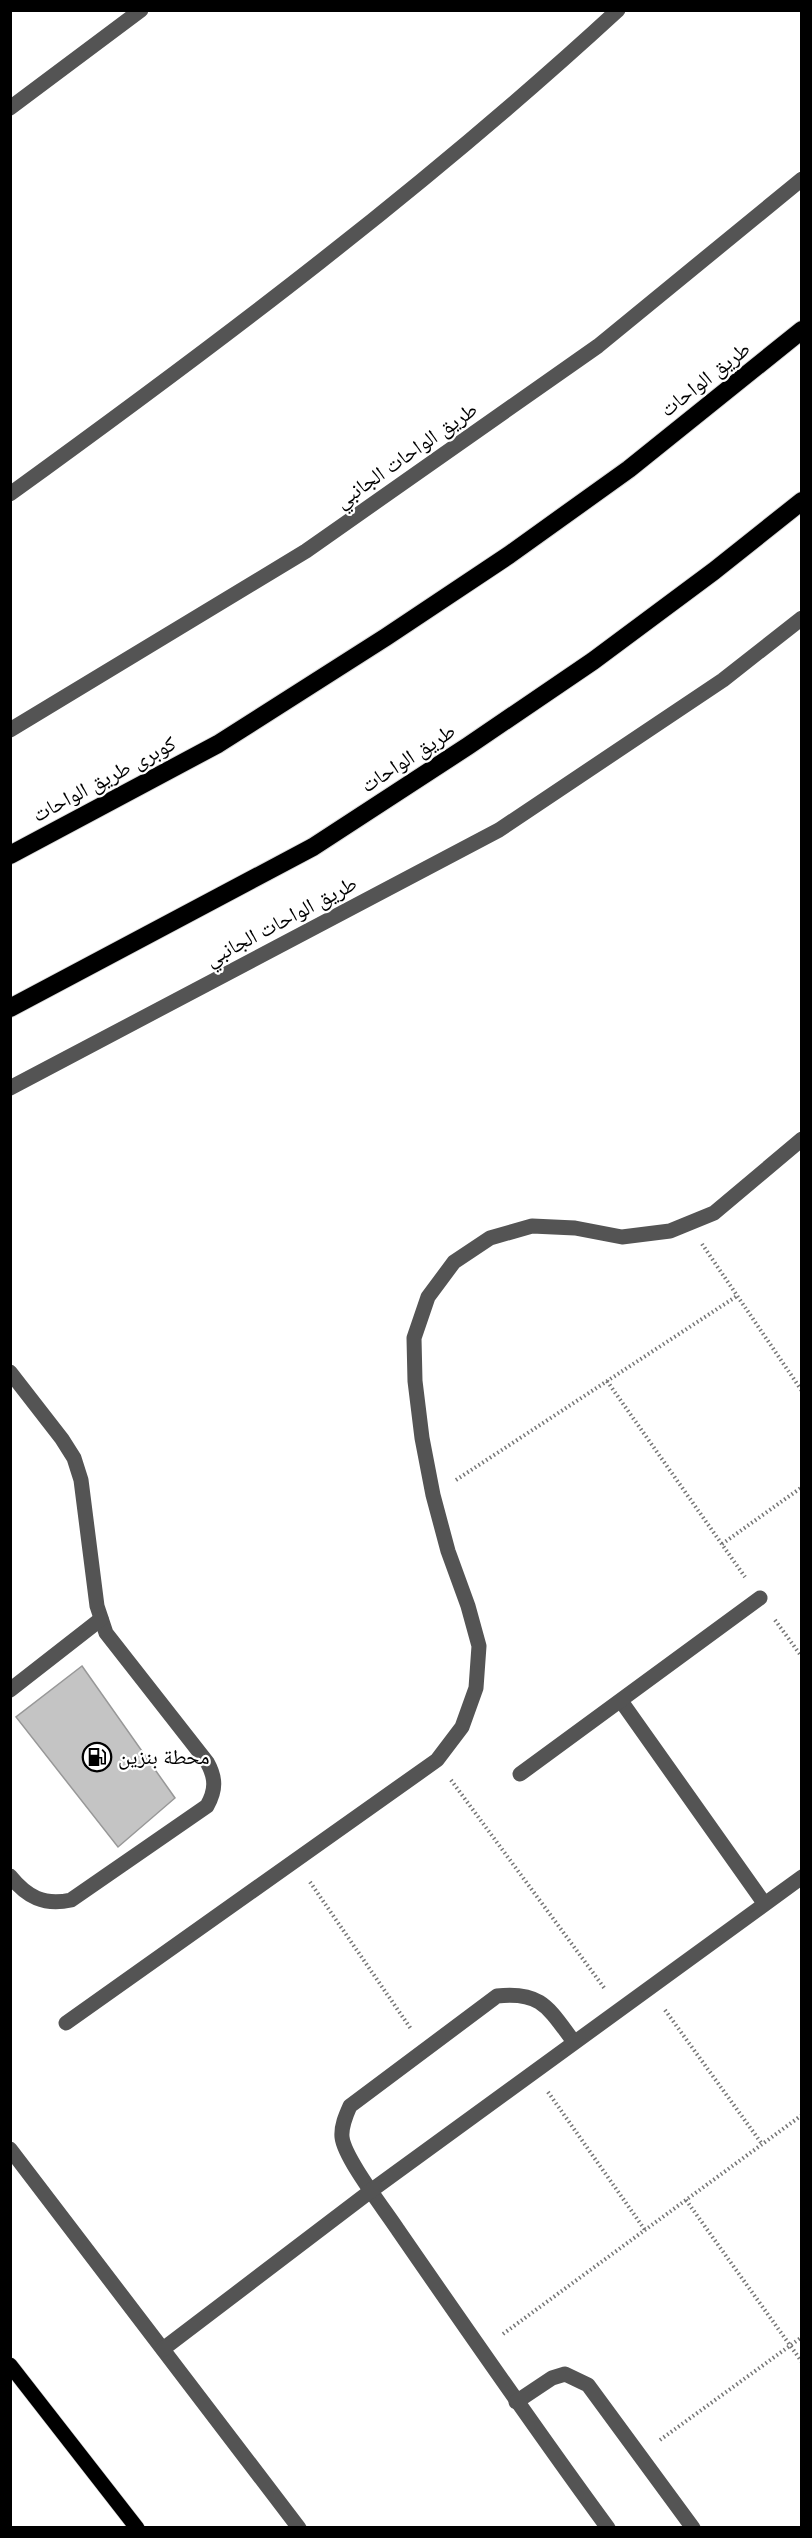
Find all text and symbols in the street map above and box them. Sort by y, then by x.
street label: طريق الواحات [653,334,755,422]
street label: طريق الواحات الجانبي [329,394,484,517]
street label: طريق الواحات [355,716,460,798]
street label: كوبرى طريق الواحات [27,728,180,828]
street label: طريق الواحات الجانبي [200,868,363,975]
fuel station icon: محطة بنزين [81,1741,113,1773]
place label: محطة بنزين [118,1742,210,1770]

